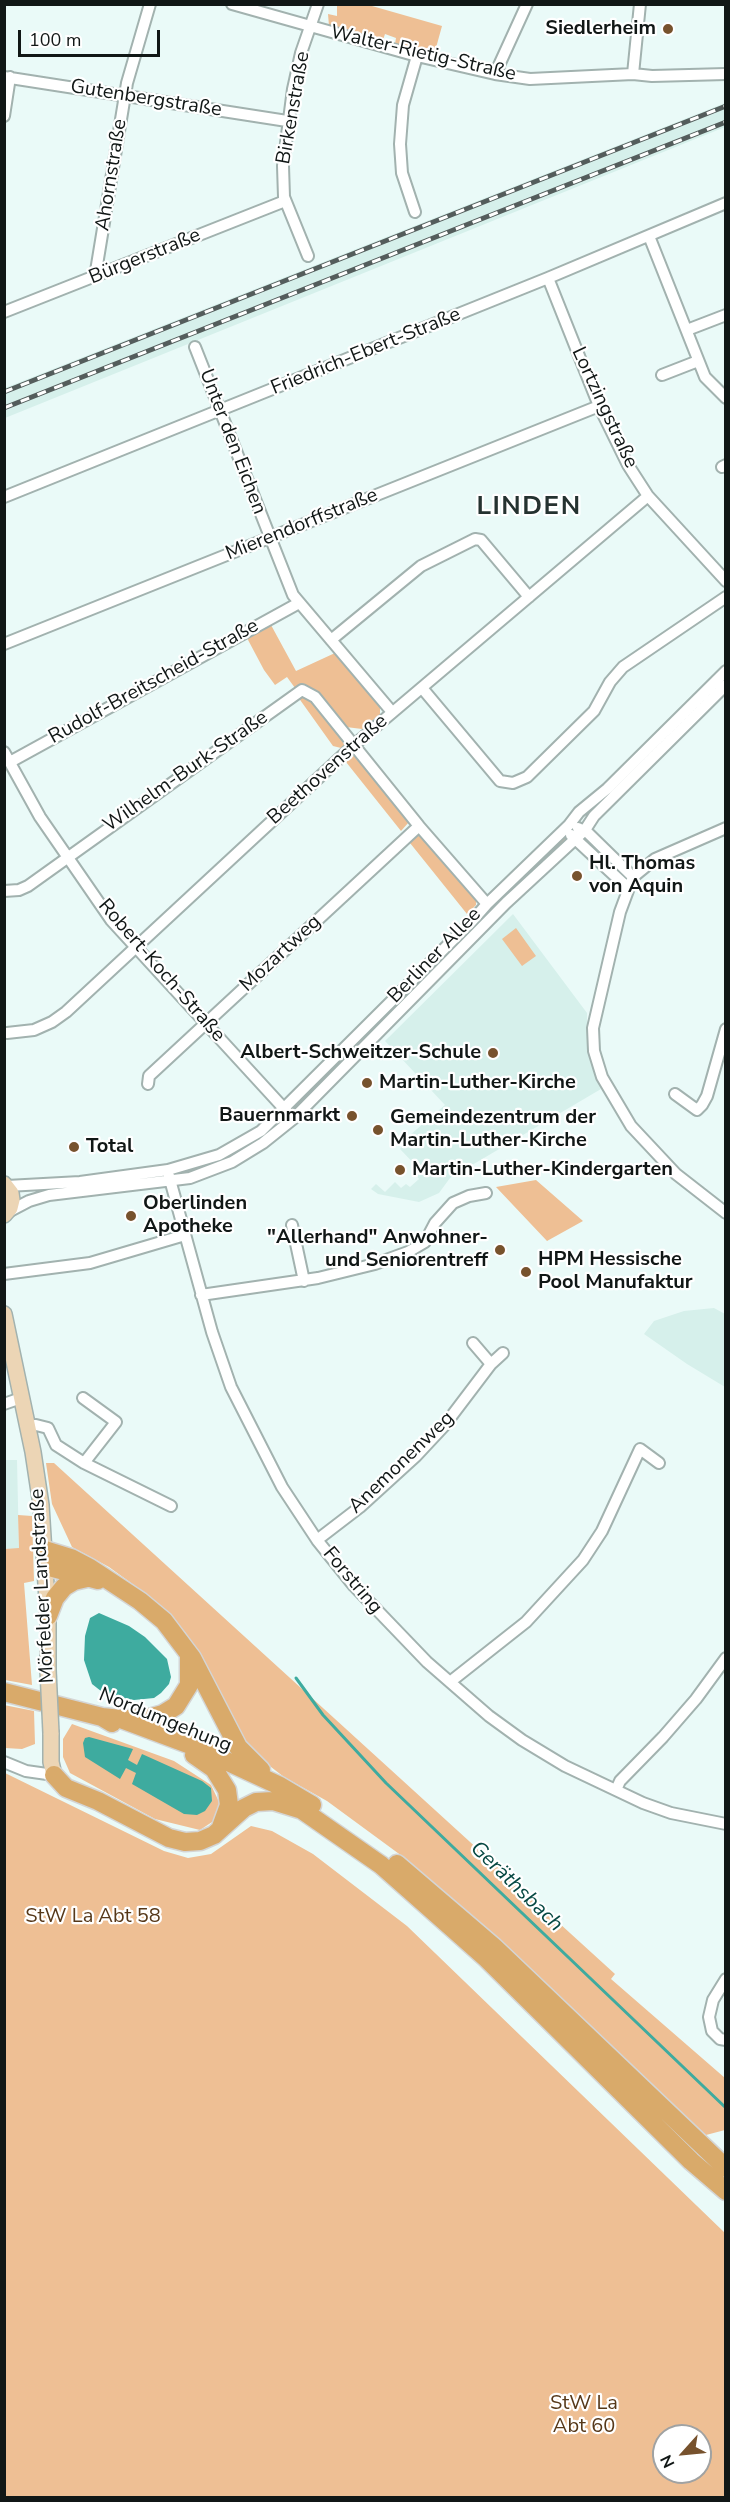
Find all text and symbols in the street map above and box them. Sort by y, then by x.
place label: Siedlerheim [545,17,656,41]
scale bar [21,18,164,56]
street label: Walter-Rietig-Straße [328,21,518,87]
marker: Siedlerheim [661,22,675,36]
text: 100 m [29,28,81,52]
street label: Birkenstraße [272,50,316,166]
street label: Gutenbergstraße [69,75,223,123]
street label: Ahornstraße [91,117,133,233]
street label: Bürgerstraße [86,224,204,290]
street label: Friedrich-Ebert-Straße [268,303,464,401]
street label: Lortzingstraße [566,344,642,472]
street label: Unter den Eichen [193,366,271,518]
street label: Mierendorffstraße [222,484,382,566]
district label: LINDEN [476,492,582,524]
street label: Rudolf-Breitscheid-Straße [45,614,263,750]
street label: Wilhelm-Burk-Straße [99,706,273,838]
street label: Beethovenstraße [263,710,393,830]
place label: Hl. Thomas von Aquin [589,852,695,899]
marker: Hl. Thomas von Aquin [570,869,584,883]
street label: Robert-Koch-Straße [92,895,230,1047]
street label: Berliner Allee [383,903,487,1009]
street label: Mozartweg [236,911,326,997]
place label: Albert-Schweitzer-Schule [240,1041,481,1065]
marker: Albert-Schweitzer-Schule [486,1046,500,1060]
place label: Martin-Luther-Kirche [379,1071,576,1095]
marker: Martin-Luther-Kirche [360,1076,374,1090]
place label: Bauernmarkt [219,1104,340,1128]
place label: Gemeindezentrum der Martin-Luther-Kirche [390,1106,596,1153]
marker: Bauernmarkt [345,1109,359,1123]
marker: Gemeindezentrum der Martin-Luther-Kirche [371,1123,385,1137]
place label: Total [86,1135,133,1159]
marker: Total [67,1140,81,1154]
place label: Martin-Luther-Kindergarten [412,1158,673,1182]
marker: Martin-Luther-Kindergarten [393,1163,407,1177]
place label: Oberlinden Apotheke [143,1192,247,1239]
marker: Oberlinden Apotheke [124,1209,138,1223]
place label: "Allerhand" Anwohner- und Seniorentreff [267,1226,488,1273]
marker: "Allerhand" Anwohner- und Seniorentreff [493,1243,507,1257]
place label: HPM Hessische Pool Manufaktur [538,1248,693,1295]
marker: HPM Hessische Pool Manufaktur [519,1265,533,1279]
street label: Anemonenweg [344,1407,460,1519]
street label: Mörfelder Landstraße [26,1488,60,1684]
street label: Forstring [317,1543,387,1619]
street label: Nordumgehung [95,1683,235,1759]
water label: Geräthsbach [464,1836,568,1938]
park label: StW La Abt 58 [25,1905,161,1929]
park label: StW La Abt 60 [550,2392,618,2439]
north arrow [652,2424,712,2484]
text: N [655,2451,680,2472]

